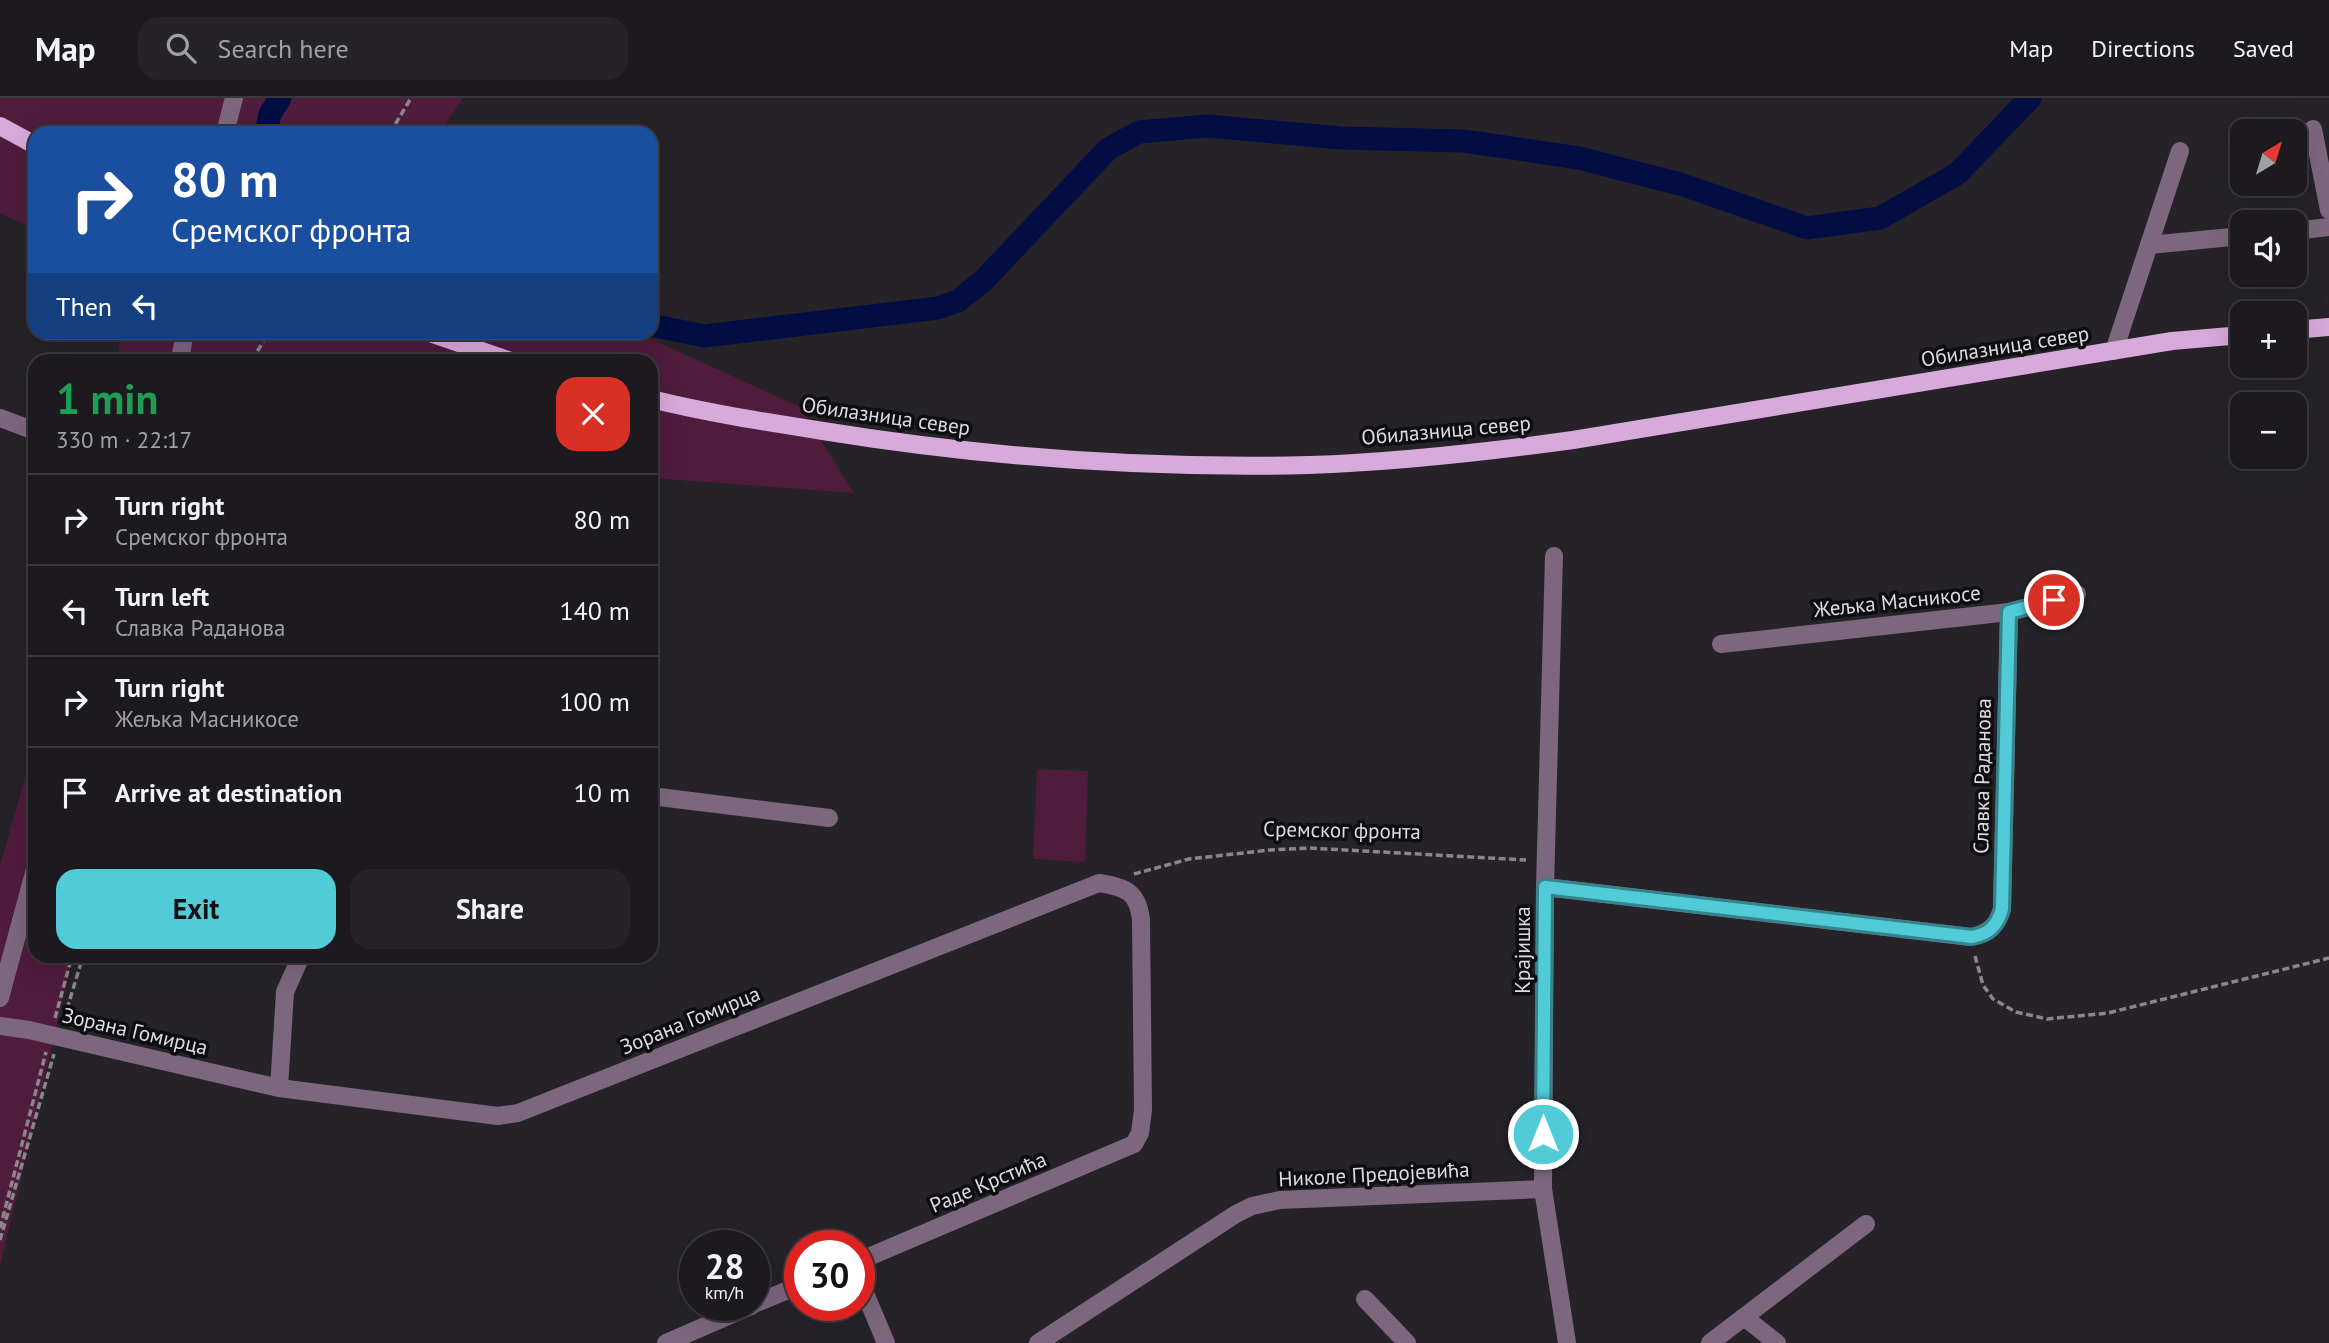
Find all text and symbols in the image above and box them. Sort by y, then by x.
search box [138,17,628,80]
text: Map [35,27,96,70]
icon: search [162,29,200,67]
text: Search here [218,32,349,65]
text: Map [2009,33,2053,64]
text: Directions [2091,33,2195,64]
text: Saved [2233,33,2294,64]
north arrow [2230,119,2306,196]
map controls [2230,119,2307,469]
text: 80 m [171,147,278,211]
icon: right [56,154,147,245]
text: Сремског фронта [171,209,411,251]
button: sound [2230,210,2307,287]
icon: left [126,287,164,325]
text: Then [56,290,112,323]
button: + [2230,301,2307,378]
street label: Обилазница север [1919,319,2091,373]
text: 1 min [56,371,158,426]
button: close [556,377,630,451]
street label: Обилазница север [800,391,972,441]
button: − [2230,392,2307,469]
street label: Обилазница север [1360,409,1532,451]
text: 330 m · 22:17 [56,425,192,454]
text: Turn right [115,489,224,522]
icon: right [56,501,94,539]
text: 80 m [574,503,630,536]
text: Сремског фронта [115,522,288,551]
pin [2024,570,2084,630]
street label: Жељка Масникосе [1811,579,1982,623]
text: Turn left [115,580,209,613]
icon: arrive [2035,581,2073,619]
icon: left [56,592,94,630]
text: 140 m [559,594,630,627]
text: Славка Раданова [115,613,285,642]
text: Turn right [115,671,224,704]
icon: right [56,683,94,721]
text: 100 m [559,685,630,718]
street label: Славка Раданова [1967,698,1997,854]
text: Жељка Масникосе [115,704,299,733]
icon: arrive [56,774,94,812]
text: Arrive at destination [115,776,342,809]
text: 10 m [574,776,630,809]
street label: Сремског фронта [1263,815,1421,845]
button: Exit [56,869,336,949]
button: Share [350,869,630,949]
street label: Крајишка [1509,906,1536,994]
street label: Зорана Гомирца [616,980,764,1060]
street label: Зорана Гомирца [60,1001,210,1061]
position arrow [1506,1097,1580,1171]
street label: Раде Крстића [926,1145,1050,1219]
street label: Николе Предојевића [1278,1156,1470,1192]
speed limit sign: 30 [784,1230,875,1321]
text: 28 [705,1243,744,1289]
text: km/h [705,1281,744,1304]

